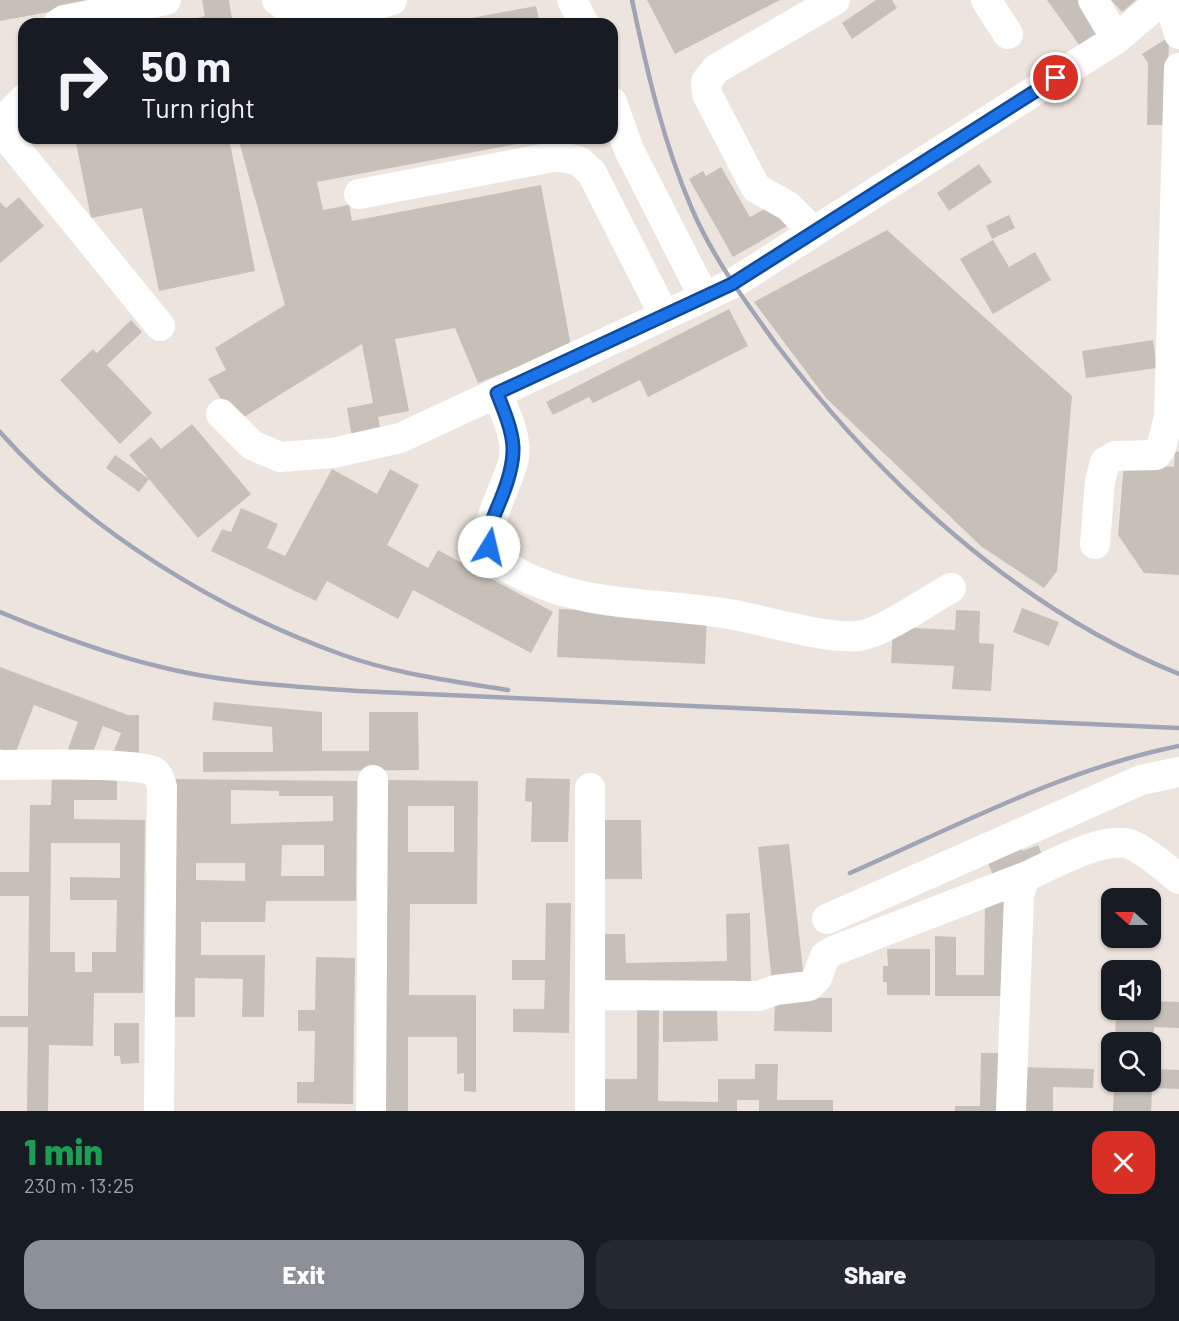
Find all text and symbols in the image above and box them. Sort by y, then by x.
text: 50 m [141,40,231,90]
icon: right [42,42,120,120]
pin [1030,52,1081,103]
icon: arrive [1039,61,1072,94]
text: Turn right [141,91,255,123]
position arrow [457,515,521,579]
north arrow [1101,888,1161,948]
map controls [1101,888,1161,1092]
button: sound [1101,960,1161,1020]
button: search [1101,1032,1161,1092]
text: 1 min [24,1129,103,1172]
button: close [1092,1131,1155,1194]
text: 230 m · 13:25 [24,1173,134,1197]
button: Exit [24,1240,584,1309]
button: Share [596,1240,1155,1309]

